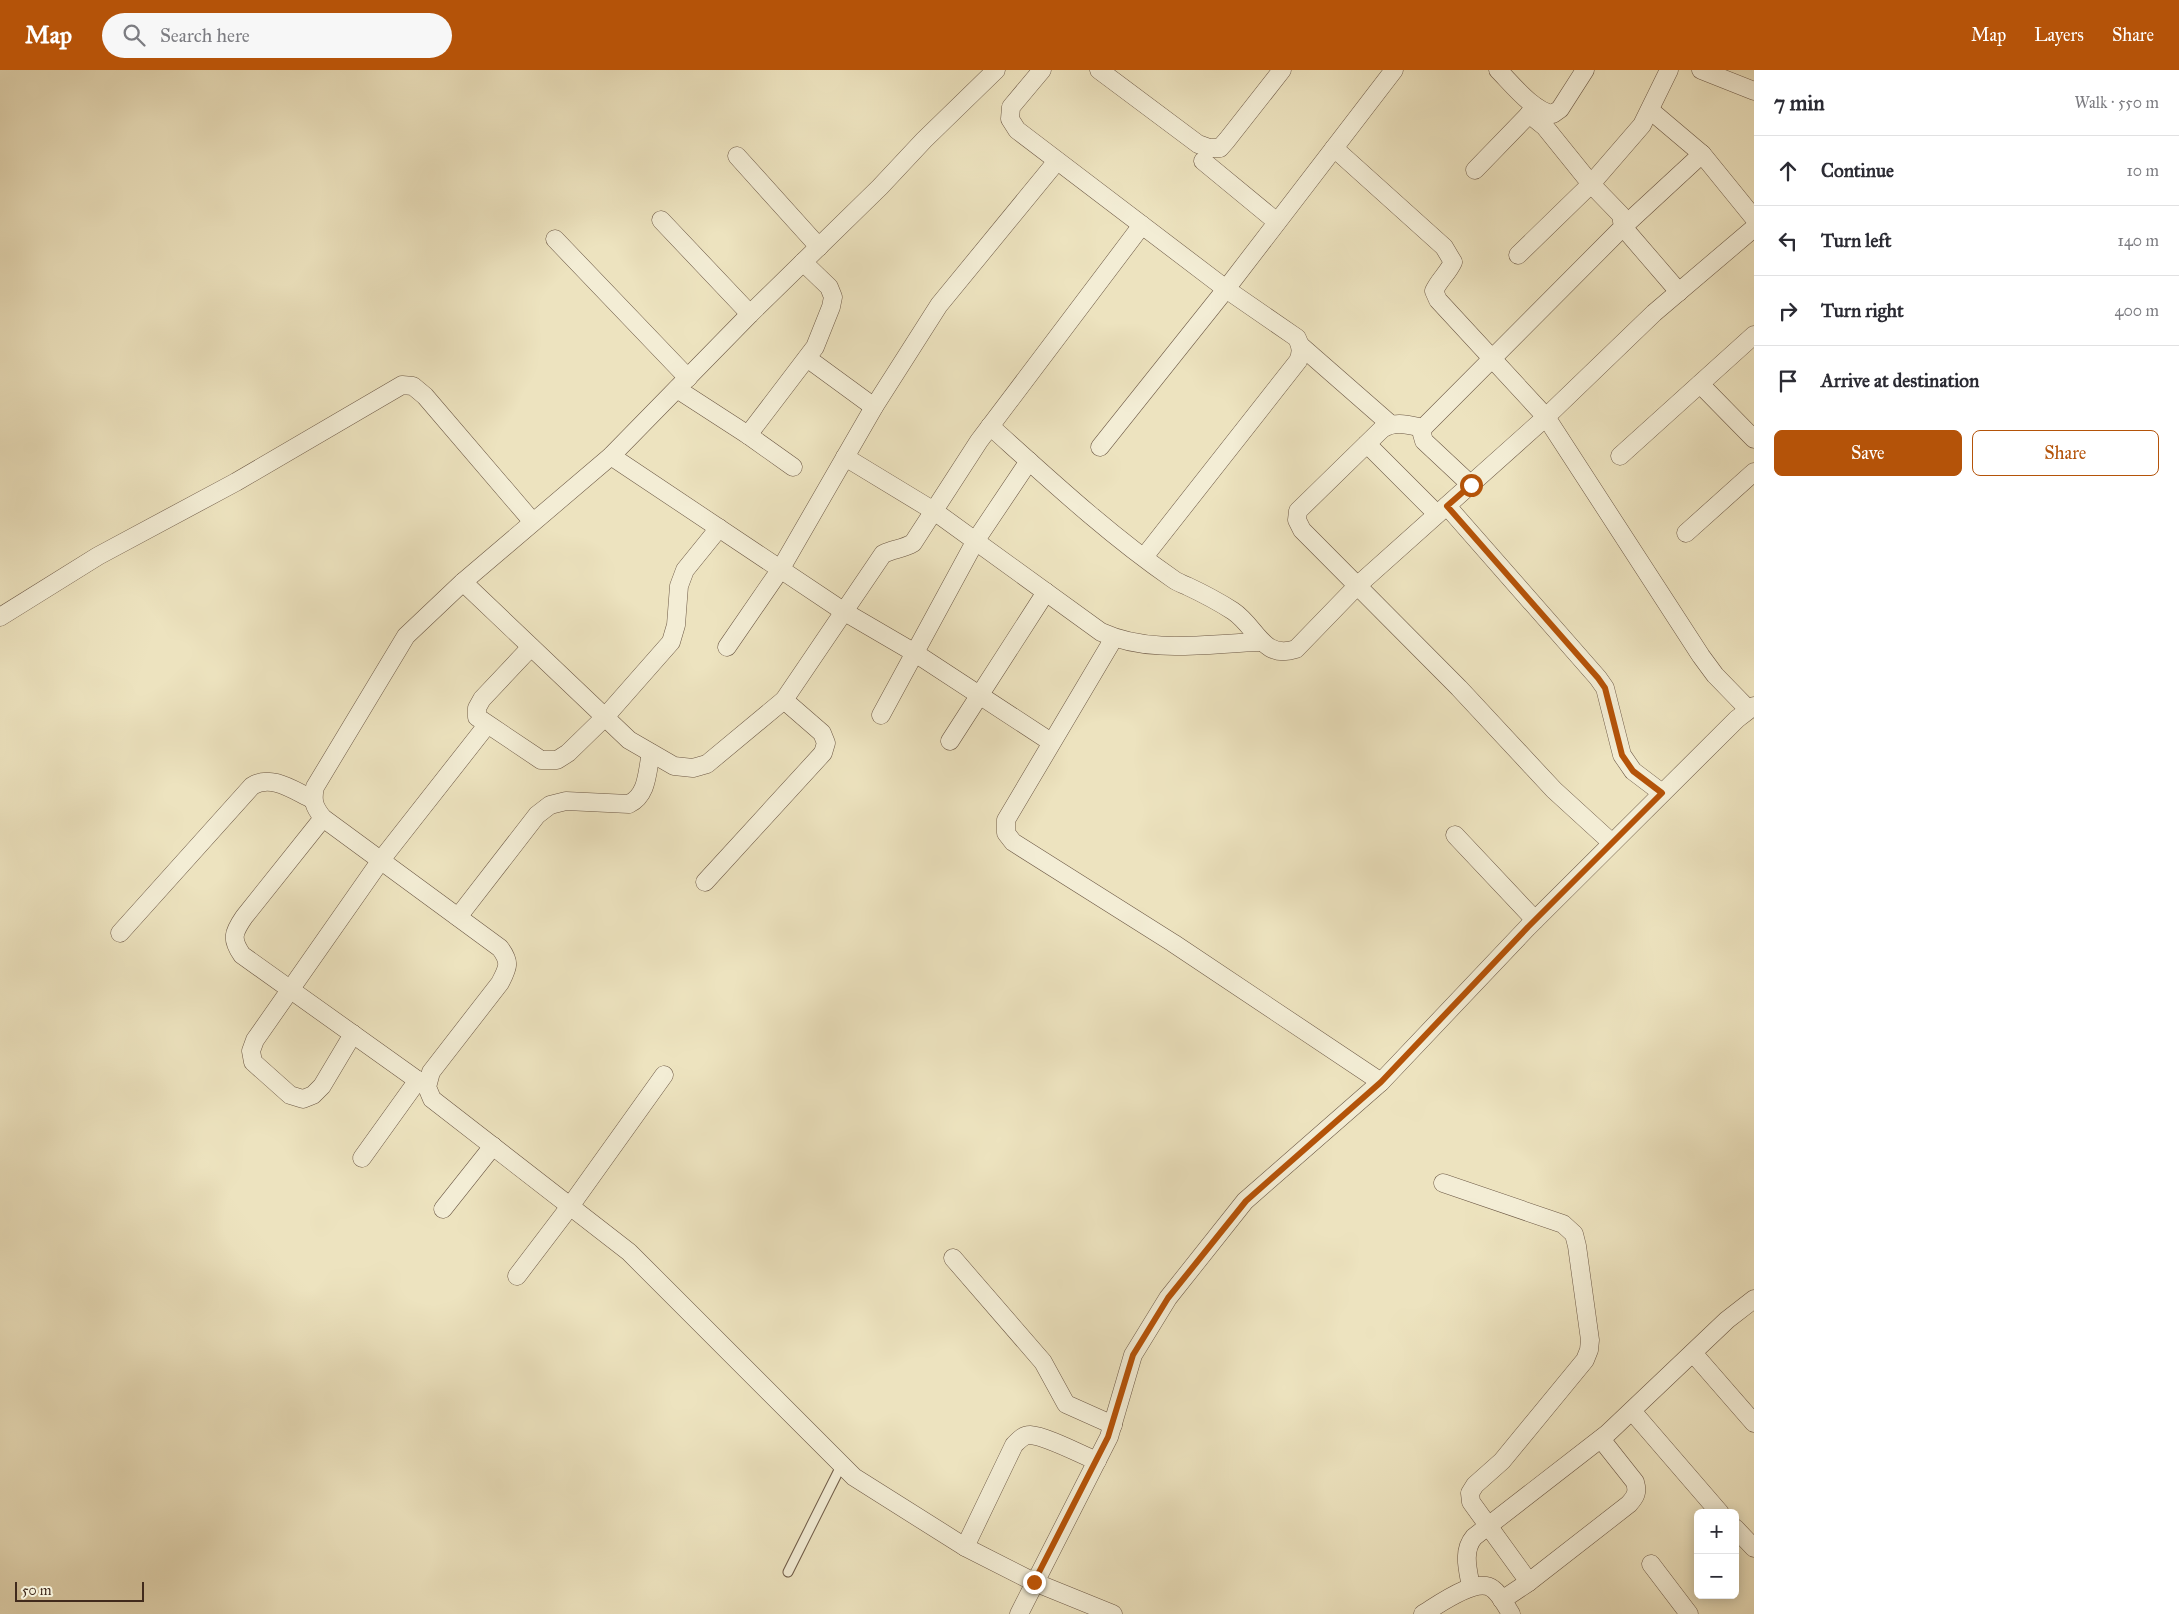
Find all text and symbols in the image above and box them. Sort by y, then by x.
search box [102,13,452,58]
text: Map [25,20,72,50]
icon: search [120,21,148,49]
text: Search here [160,24,250,47]
text: Map [1971,24,2006,46]
text: Layers [2034,24,2084,46]
text: Share [2112,24,2154,46]
text: 7 min [1774,90,1825,116]
text: Walk · 550 m [2075,93,2159,112]
icon: ahead [1774,157,1802,185]
text: Continue [1821,159,1894,182]
text: 10 m [2127,161,2159,180]
icon: left [1774,227,1802,255]
text: Turn left [1821,229,1891,252]
text: 140 m [2118,231,2159,250]
icon: right [1774,297,1802,325]
text: Turn right [1821,299,1904,322]
text: 400 m [2115,301,2159,320]
icon: arrive [1774,367,1802,395]
text: Arrive at destination [1821,369,1979,392]
button: Save [1774,430,1962,476]
button: Share [1972,430,2159,476]
route start [1460,474,1483,497]
map controls [1694,1509,1739,1599]
button: + [1694,1509,1739,1554]
button: − [1694,1554,1739,1599]
route end [1023,1571,1046,1594]
scale bar [15,1579,144,1602]
text: 50 m [22,1582,51,1599]

